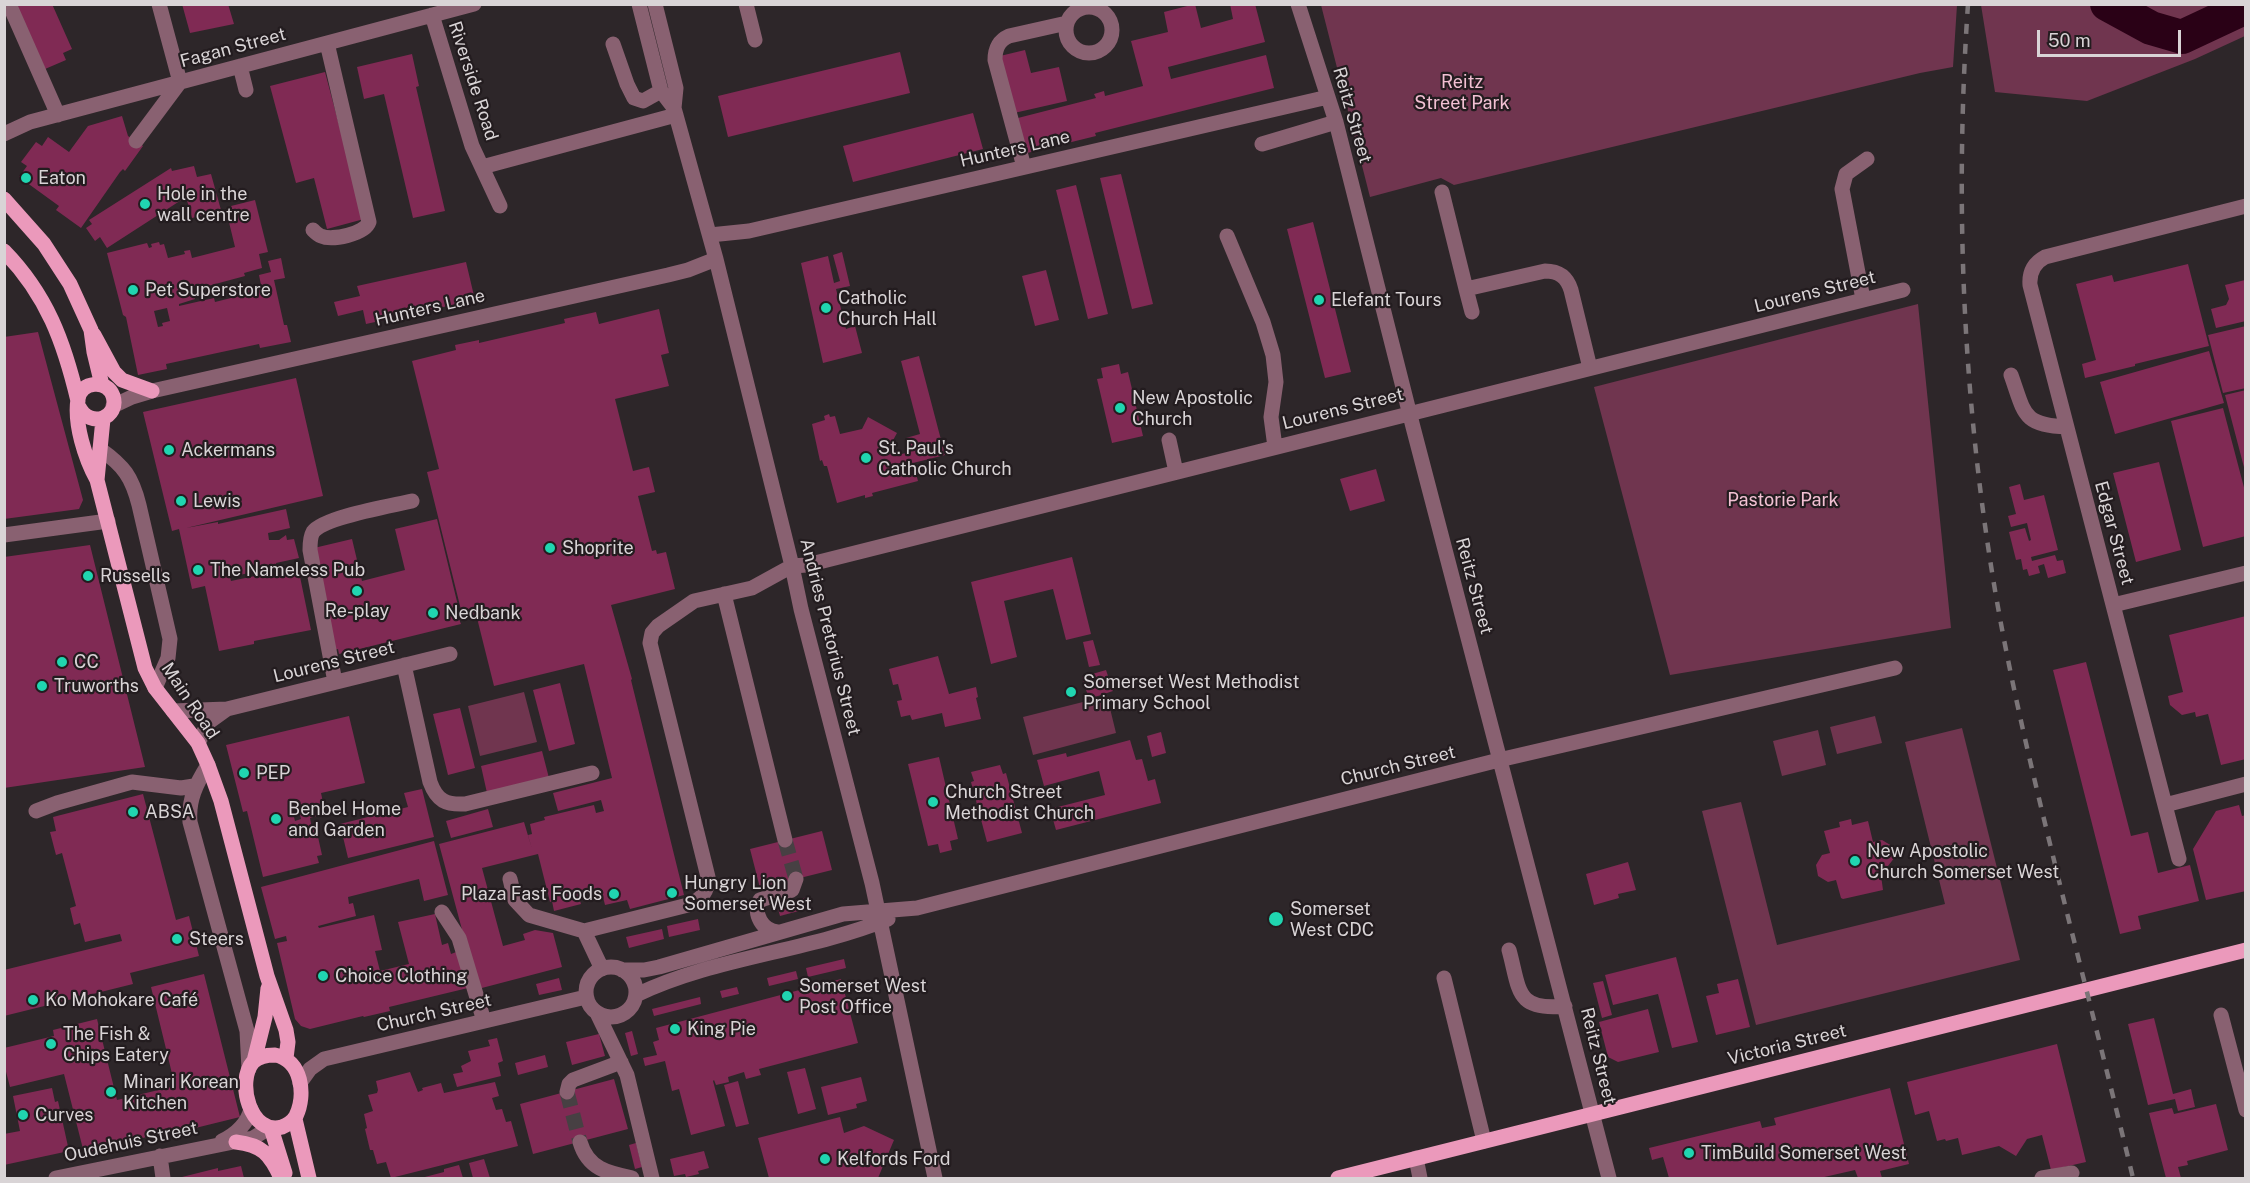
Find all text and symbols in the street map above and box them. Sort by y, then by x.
scale bar [2040,18,2184,56]
street label: Riverside Road [444,19,502,143]
street label: Fagan Street [178,24,288,72]
text: 50 m [2048,30,2091,51]
street label: Reitz Street [1328,64,1376,166]
park label: Reitz Street Park [1414,71,1510,113]
street label: Hunters Lane [958,126,1072,172]
place label: Eaton [38,167,86,189]
marker: Eaton [19,171,33,185]
place label: Hole in the wall centre [157,183,250,226]
marker: Hole in the wall centre [138,197,152,211]
street label: Lourens Street [1752,266,1878,318]
place label: Pet Superstore [145,279,271,301]
marker: Pet Superstore [126,283,140,297]
street label: Hunters Lane [373,285,487,331]
place label: Catholic Church Hall [838,287,937,330]
place label: Elefant Tours [1331,289,1442,311]
marker: Elefant Tours [1312,293,1326,307]
marker: Catholic Church Hall [819,301,833,315]
street label: Lourens Street [1280,383,1406,435]
place label: New Apostolic Church [1132,387,1253,430]
marker: New Apostolic Church [1113,401,1127,415]
place label: St. Paul's Catholic Church [878,437,1012,480]
place label: Ackermans [181,439,275,461]
marker: Ackermans [162,443,176,457]
marker: St. Paul's Catholic Church [859,451,873,465]
street label: Edgar Street [2090,479,2138,587]
park label: Pastorie Park [1727,489,1839,511]
place label: Lewis [193,490,241,512]
marker: Lewis [174,494,188,508]
street label: Reitz Street [1451,535,1497,637]
street label: Andries Pretorius Street [795,536,865,738]
place label: Shoprite [562,537,634,559]
marker: Shoprite [543,541,557,555]
place label: The Nameless Pub [210,559,365,581]
marker: The Nameless Pub [191,563,205,577]
place label: Russells [100,565,170,587]
marker: Russells [81,569,95,583]
marker: Re-play [350,584,364,598]
place label: Re-play [325,600,389,622]
place label: Nedbank [445,602,521,624]
marker: Nedbank [426,606,440,620]
street label: Lourens Street [271,636,397,688]
place label: CC [74,651,99,673]
marker: CC [55,655,69,669]
street label: Main Road [156,659,224,743]
place label: Somerset West Methodist Primary School [1083,671,1299,714]
place label: Truworths [54,675,139,697]
marker: Truworths [35,679,49,693]
marker: Somerset West Methodist Primary School [1064,685,1078,699]
street label: Church Street [1339,741,1457,791]
place label: PEP [256,762,290,784]
marker: PEP [237,766,251,780]
place label: Church Street Methodist Church [945,781,1094,824]
marker: Church Street Methodist Church [926,795,940,809]
place label: Benbel Home and Garden [288,798,401,840]
place label: ABSA [145,801,194,823]
marker: ABSA [126,805,140,819]
marker: Benbel Home and Garden [269,812,283,826]
place label: New Apostolic Church Somerset West [1867,840,2059,882]
marker: New Apostolic Church Somerset West [1848,854,1862,868]
place label: Hungry Lion Somerset West [684,872,812,914]
place label: Plaza Fast Foods [461,883,602,905]
marker: Hungry Lion Somerset West [665,886,679,900]
marker: Plaza Fast Foods [607,887,621,901]
place label: Somerset West CDC [1290,898,1374,940]
marker: Somerset West CDC [1267,910,1285,928]
place label: Steers [189,928,244,950]
marker: Steers [170,932,184,946]
place label: Choice Clothing [335,965,467,987]
marker: Choice Clothing [316,969,330,983]
place label: Somerset West Post Office [799,975,927,1018]
place label: Ko Mohokare Café [45,989,198,1011]
street label: Church Street [374,989,494,1037]
marker: Somerset West Post Office [780,989,794,1003]
marker: Ko Mohokare Café [26,993,40,1007]
street label: Reitz Street [1576,1005,1620,1107]
place label: King Pie [687,1018,756,1040]
street label: Victoria Street [1726,1020,1848,1070]
marker: King Pie [668,1022,682,1036]
place label: The Fish & Chips Eatery [63,1023,169,1066]
marker: The Fish & Chips Eatery [44,1037,58,1051]
place label: Minari Korean Kitchen [123,1071,239,1114]
marker: Minari Korean Kitchen [104,1085,118,1099]
place label: Curves [35,1104,93,1126]
marker: Curves [16,1108,30,1122]
street label: Oudehuis Street [62,1117,200,1167]
place label: TimBuild Somerset West [1701,1142,1907,1164]
marker: TimBuild Somerset West [1682,1146,1696,1160]
place label: Kelfords Ford [837,1148,951,1170]
marker: Kelfords Ford [818,1152,832,1166]

